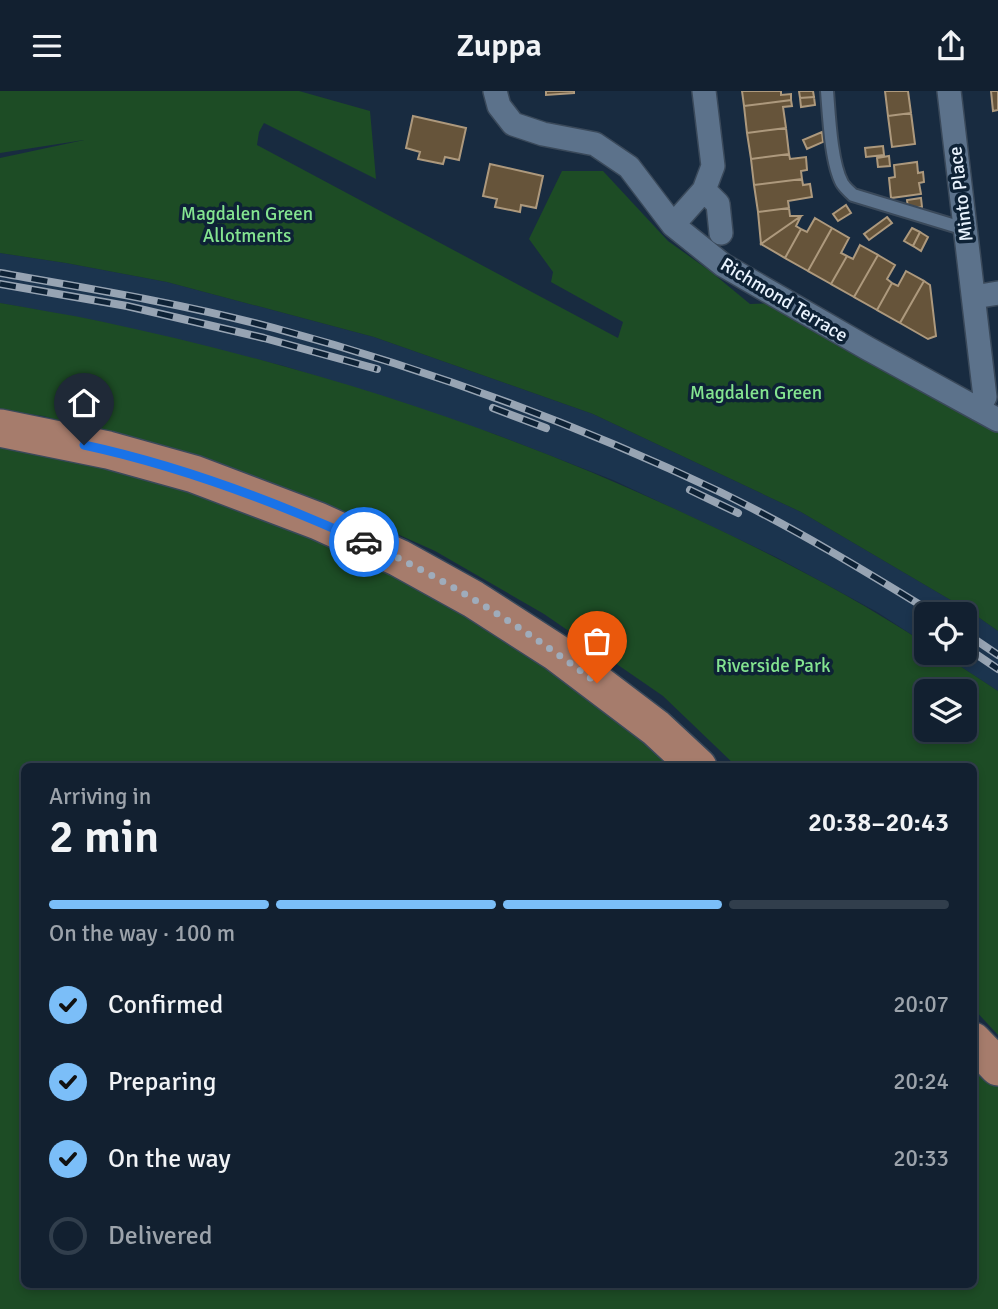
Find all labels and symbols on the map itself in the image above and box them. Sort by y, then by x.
street label: Minto Place [943,145,979,243]
park label: Magdalen Green Allotments [181,202,313,248]
street label: Richmond Terrace [716,252,852,348]
pin [54,373,114,445]
park label: Magdalen Green [690,381,822,405]
courier [329,507,399,577]
pin [567,611,627,683]
park label: Riverside Park [715,654,831,678]

